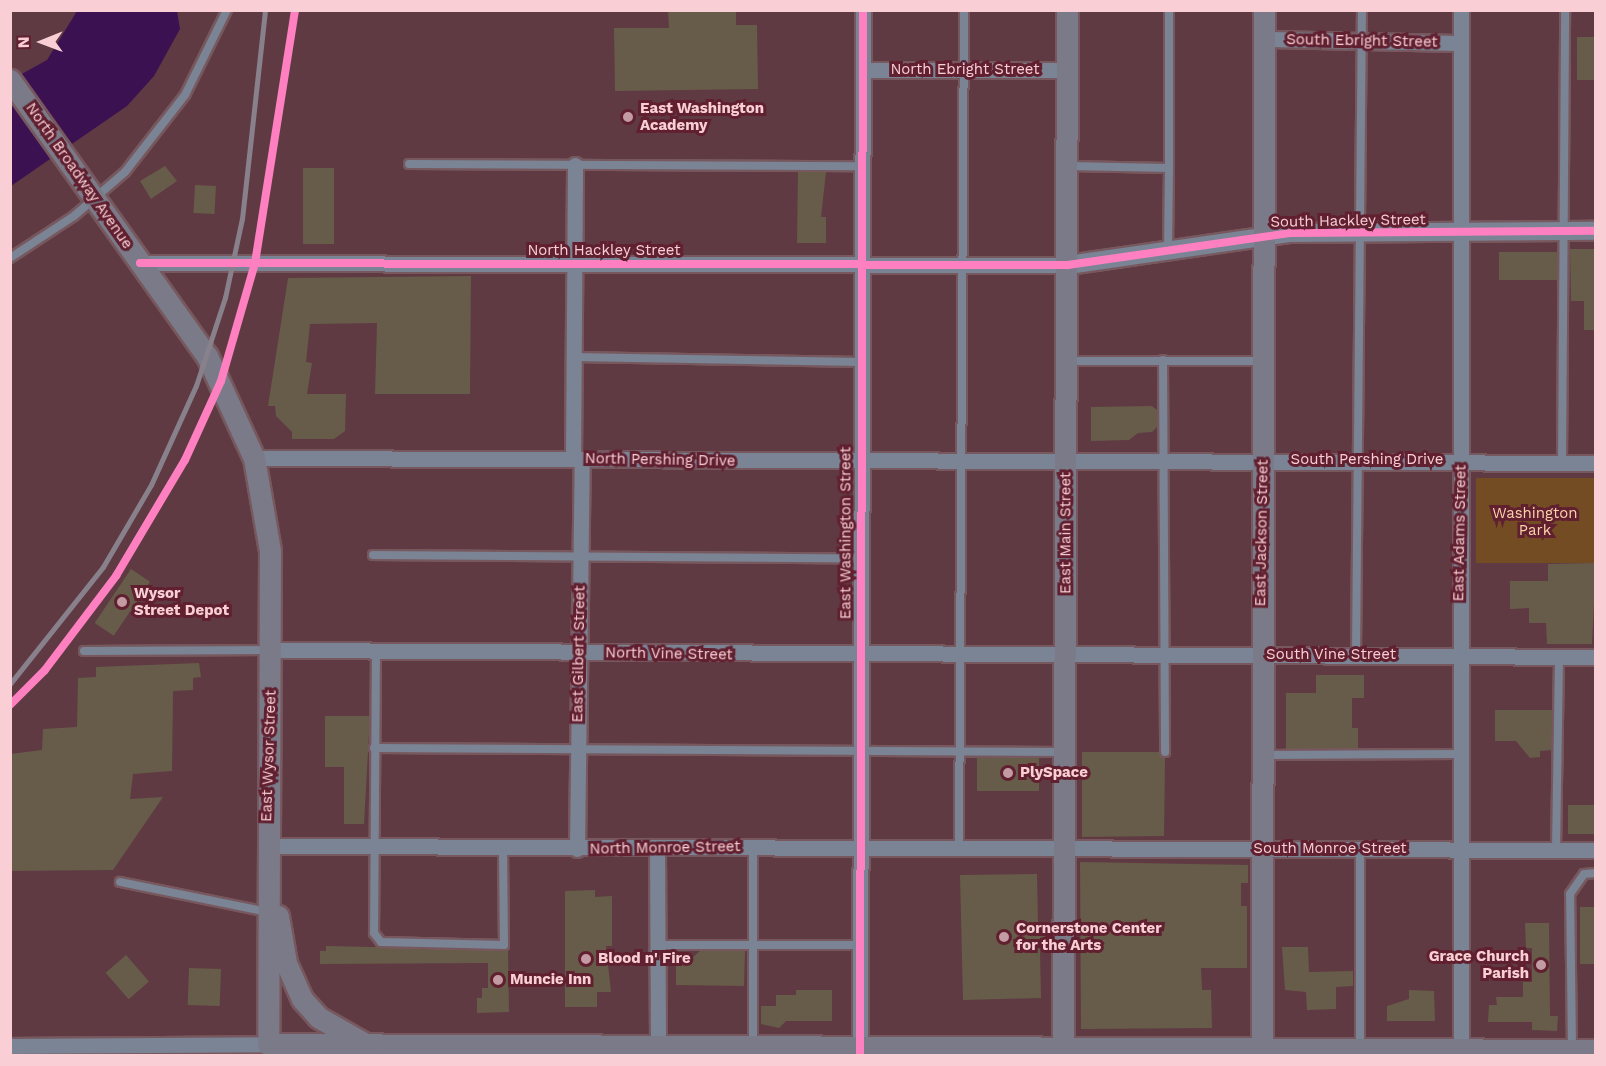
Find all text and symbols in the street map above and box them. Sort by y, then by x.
north arrow [12,12,72,72]
street label: South Ebright Street [1286,31,1438,51]
text: N [14,36,33,48]
street label: North Ebright Street [890,61,1040,79]
street label: North Broadway Avenue [21,99,137,253]
place label: East Washington Academy [640,99,764,134]
marker: East Washington Academy [621,110,635,124]
street label: South Hackley Street [1270,211,1426,231]
street label: North Hackley Street [527,242,681,260]
street label: East Washington Street [837,447,855,619]
street label: North Pershing Drive [585,450,735,470]
street label: South Pershing Drive [1291,451,1443,469]
street label: East Jackson Street [1252,459,1272,607]
street label: East Adams Street [1450,464,1470,602]
street label: East Main Street [1057,472,1075,594]
park label: Washington Park [1492,504,1578,539]
place label: Wysor Street Depot [134,584,229,619]
street label: East Gilbert Street [569,585,589,723]
marker: Wysor Street Depot [115,595,129,609]
street label: North Vine Street [605,644,733,664]
street label: South Vine Street [1266,646,1396,664]
street label: East Wysor Street [258,689,280,823]
place label: PlySpace [1020,764,1088,782]
marker: PlySpace [1001,766,1015,780]
street label: North Monroe Street [589,838,741,858]
street label: South Monroe Street [1253,840,1407,858]
place label: Cornerstone Center for the Arts [1016,919,1162,954]
marker: Cornerstone Center for the Arts [997,930,1011,944]
place label: Grace Church Parish [1429,947,1529,982]
place label: Blood n' Fire [598,950,691,968]
marker: Blood n' Fire [579,952,593,966]
marker: Grace Church Parish [1534,958,1548,972]
place label: Muncie Inn [510,971,591,989]
marker: Muncie Inn [491,973,505,987]

